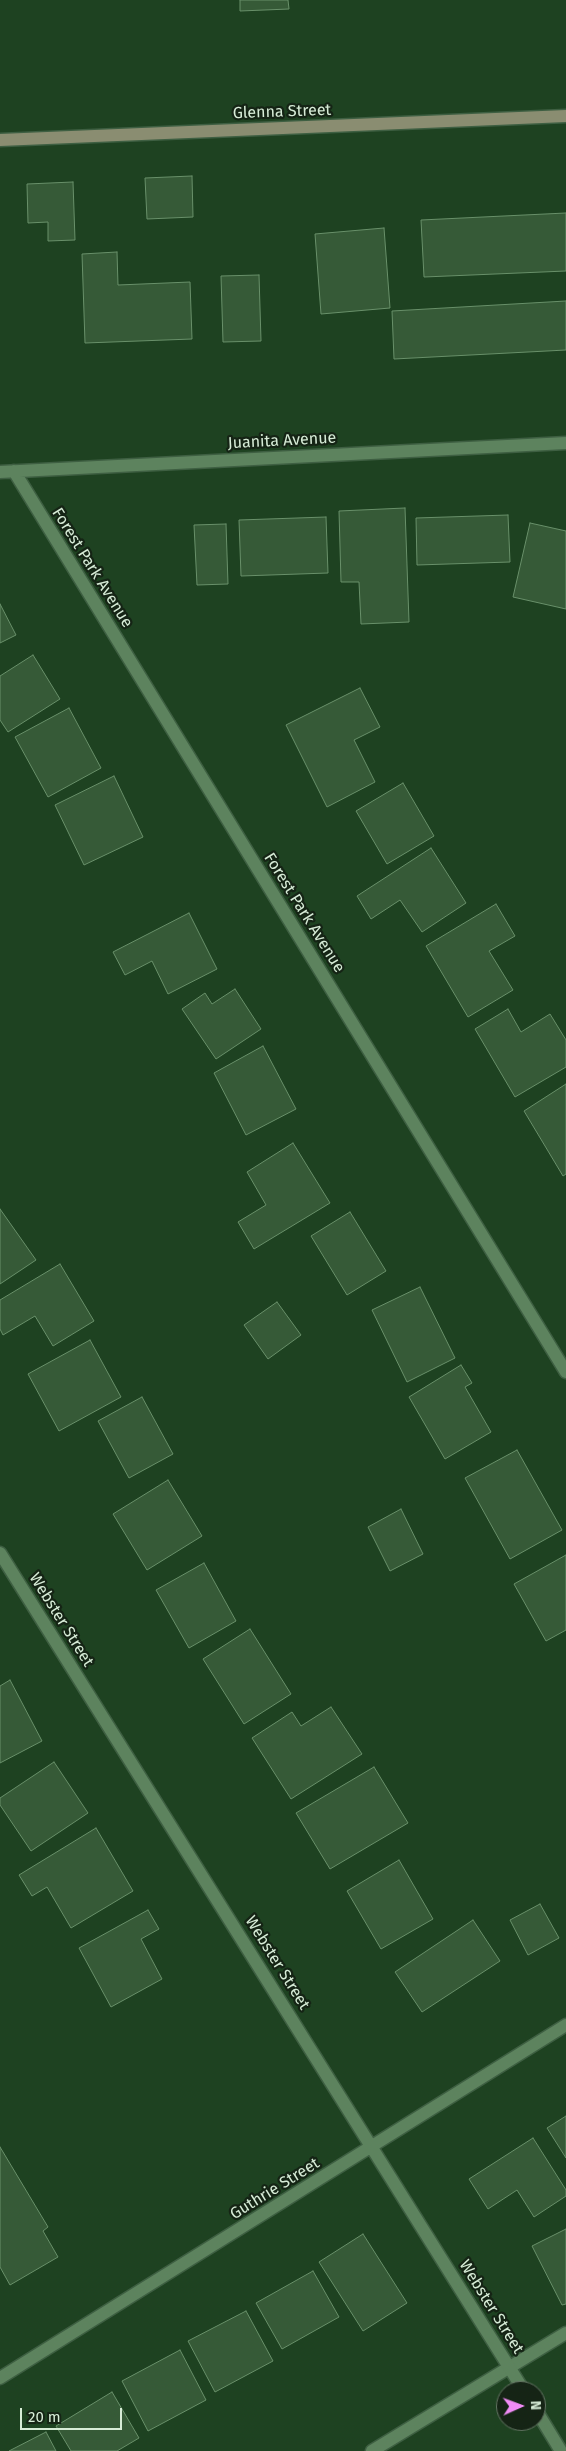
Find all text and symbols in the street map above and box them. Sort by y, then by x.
street label: Glenna Street [232,101,332,123]
street label: Juanita Avenue [227,429,337,453]
street label: Forest Park Avenue [47,505,137,631]
street label: Forest Park Avenue [259,850,349,976]
street label: Webster Street [25,1570,97,1670]
street label: Webster Street [241,1913,313,2013]
street label: Guthrie Street [227,2154,323,2224]
street label: Webster Street [455,2257,527,2357]
north arrow [496,2381,546,2431]
scale bar [22,2398,125,2430]
text: N [527,2401,544,2410]
text: 20 m [28,2408,61,2426]

